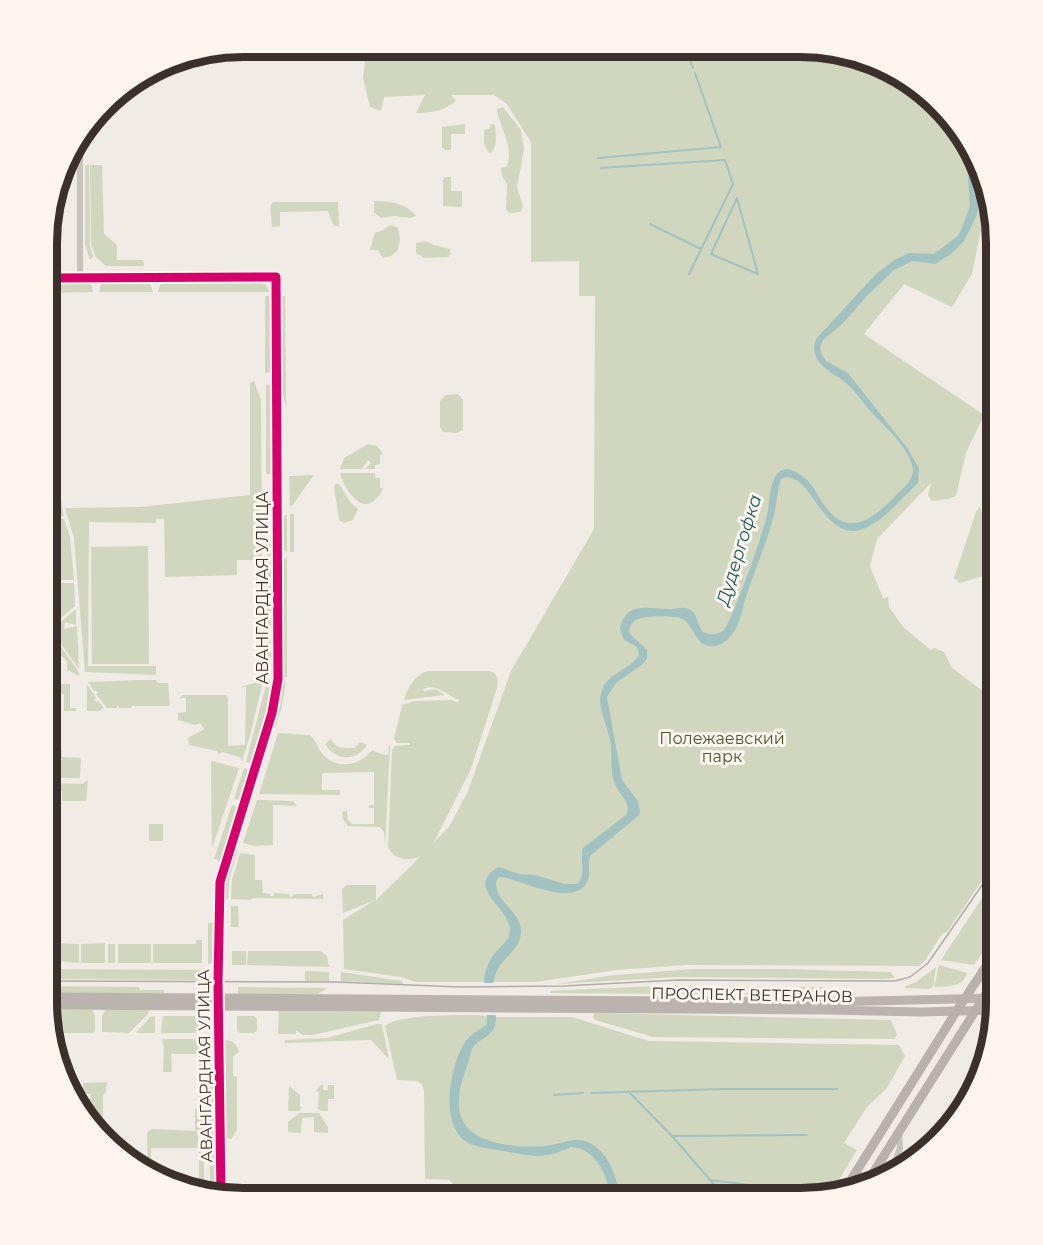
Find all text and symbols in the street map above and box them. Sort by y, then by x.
street label: АВАНГАРДНАЯ УЛИЦА [253,491,272,685]
water label: Дудергофка [711,492,766,610]
park label: Полежаевский парк [659,729,785,766]
street label: АВАНГАРДНАЯ УЛИЦА [194,969,216,1163]
street label: ПРОСПЕКТ ВЕТЕРАНОВ [651,984,853,1006]

